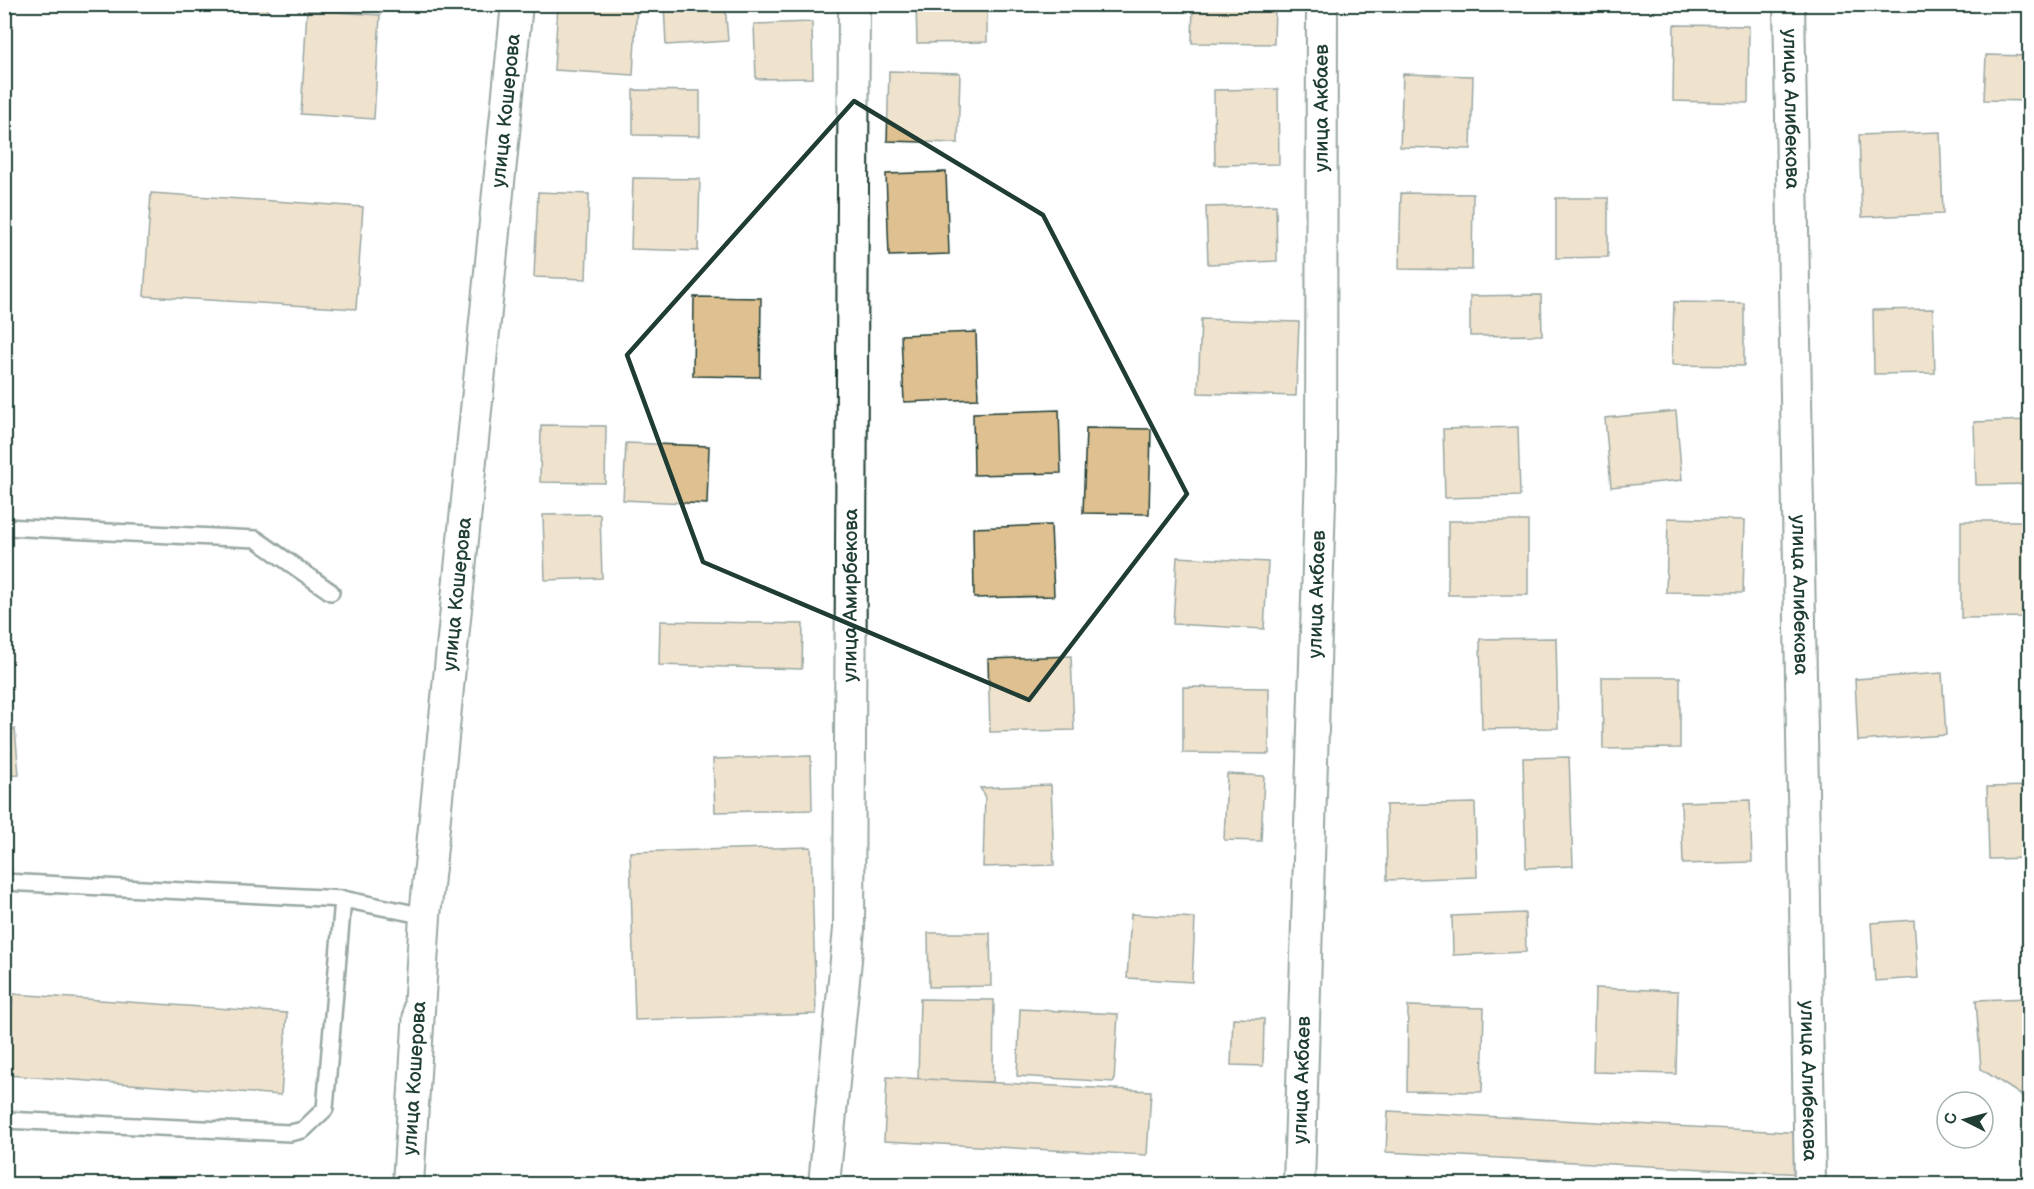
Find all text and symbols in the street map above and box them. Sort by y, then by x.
street label: улица Алибекова [1777,28,1804,190]
street label: улица Кошерова [487,32,526,189]
street label: улица Акбаев [1310,44,1334,172]
street label: улица Амирбекова [838,508,863,682]
street label: улица Алибекова [1786,514,1813,676]
street label: улица Кошерова [438,516,477,672]
street label: улица Акбаев [1303,529,1331,659]
street label: улица Кошерова [398,1000,432,1156]
street label: улица Алибекова [1795,1000,1822,1162]
street label: улица Акбаев [1288,1015,1316,1144]
north arrow [1935,1090,1995,1150]
text: С [1942,1112,1962,1125]

